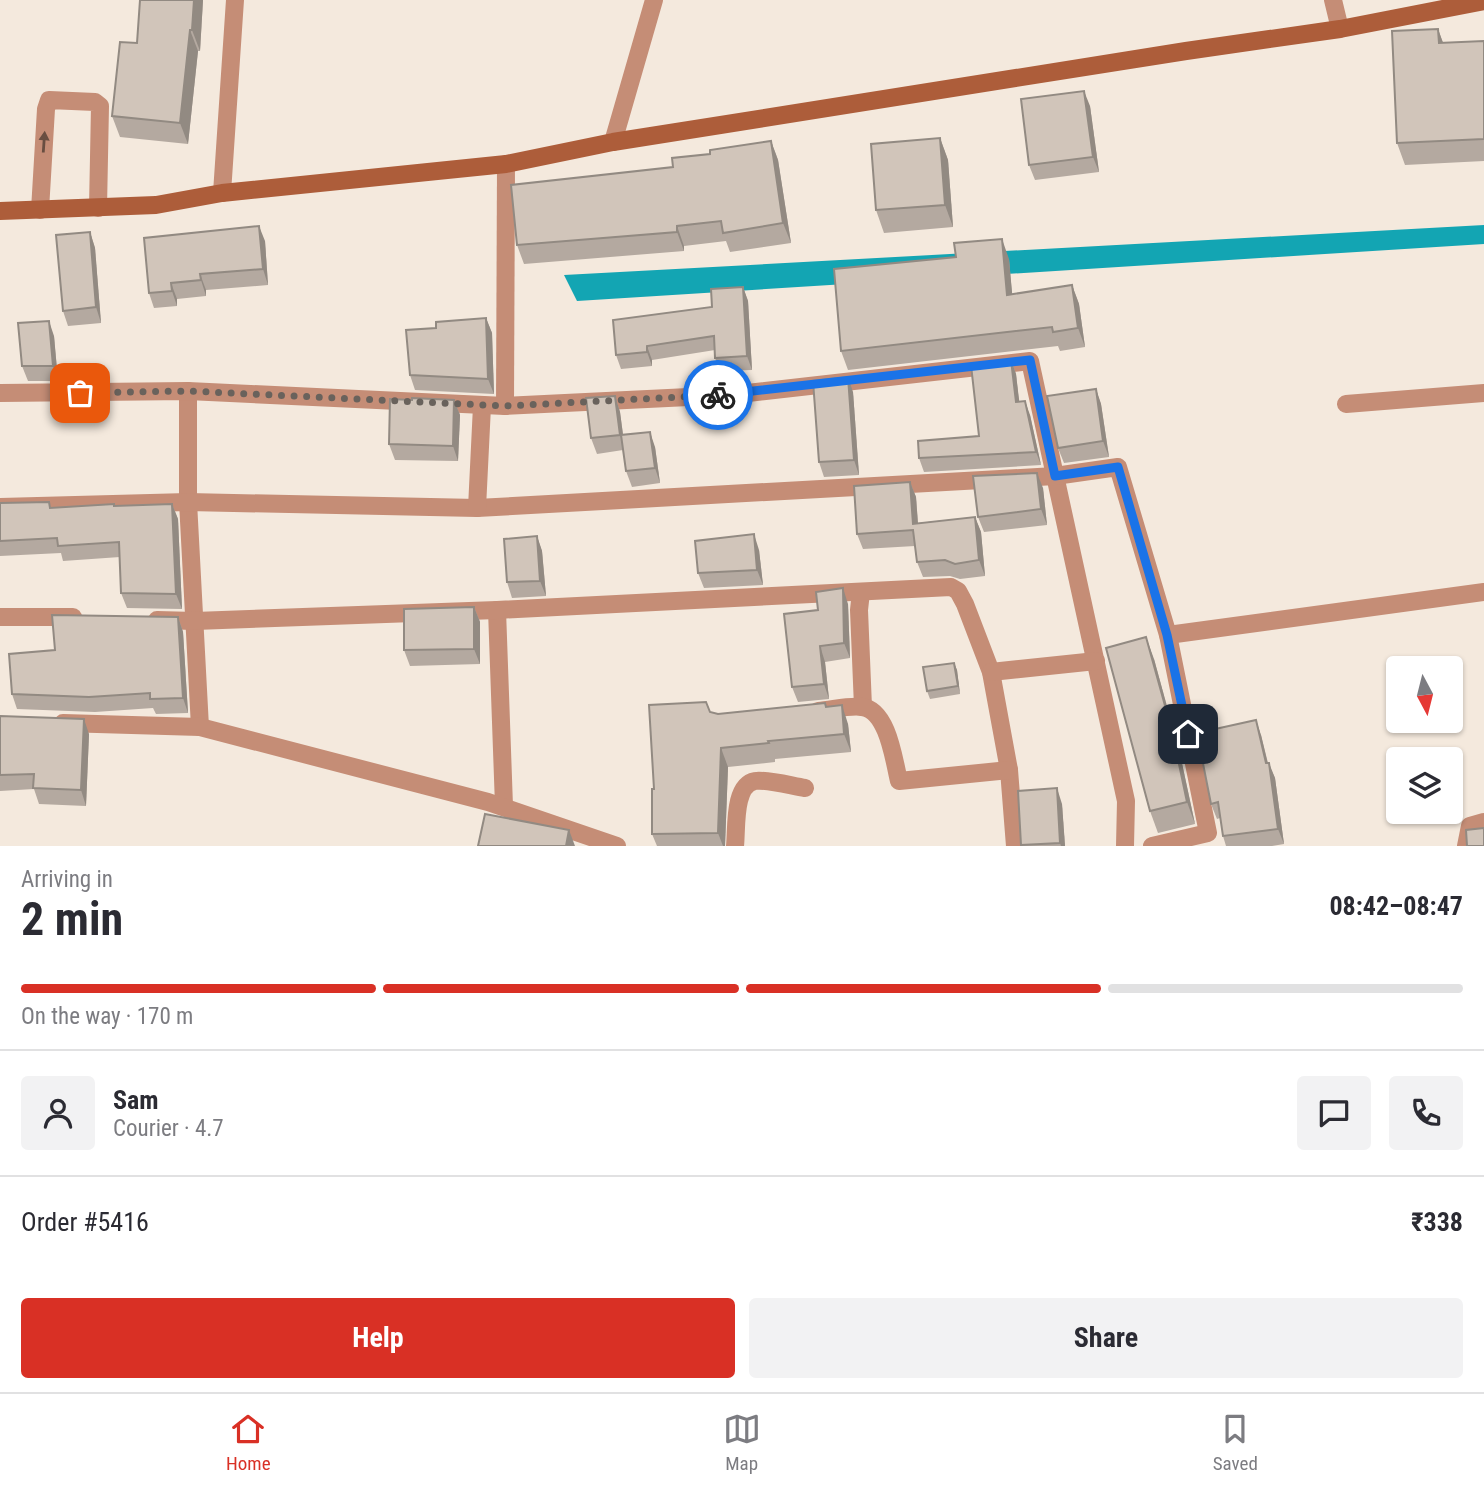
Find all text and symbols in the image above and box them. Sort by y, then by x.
one-way arrow [39,130,50,152]
courier [683,360,753,430]
pin [50,363,110,423]
icon: bag [61,374,99,412]
icon: bike [699,376,737,414]
north arrow [1386,656,1463,733]
map controls [1386,656,1463,824]
pin [1158,704,1218,764]
icon: home [1169,715,1207,753]
button: layers [1386,747,1463,824]
text: Arriving in [21,866,113,893]
text: 08:42–08:47 [1329,891,1463,921]
text: 2 min [21,892,123,946]
text: On the way · 170 m [21,1003,193,1030]
button: person [21,1076,95,1150]
button: chat [1297,1076,1371,1150]
button: phone [1389,1076,1463,1150]
text: Sam [113,1085,159,1115]
text: Courier · 4.7 [113,1115,224,1142]
text: Order #5416 [21,1207,149,1237]
text: ₹338 [1411,1207,1463,1237]
button: Help [21,1298,735,1378]
button: Share [749,1298,1463,1378]
tab: Home [226,1410,271,1475]
tab: Map [723,1410,761,1475]
tab: Saved [1213,1410,1258,1475]

